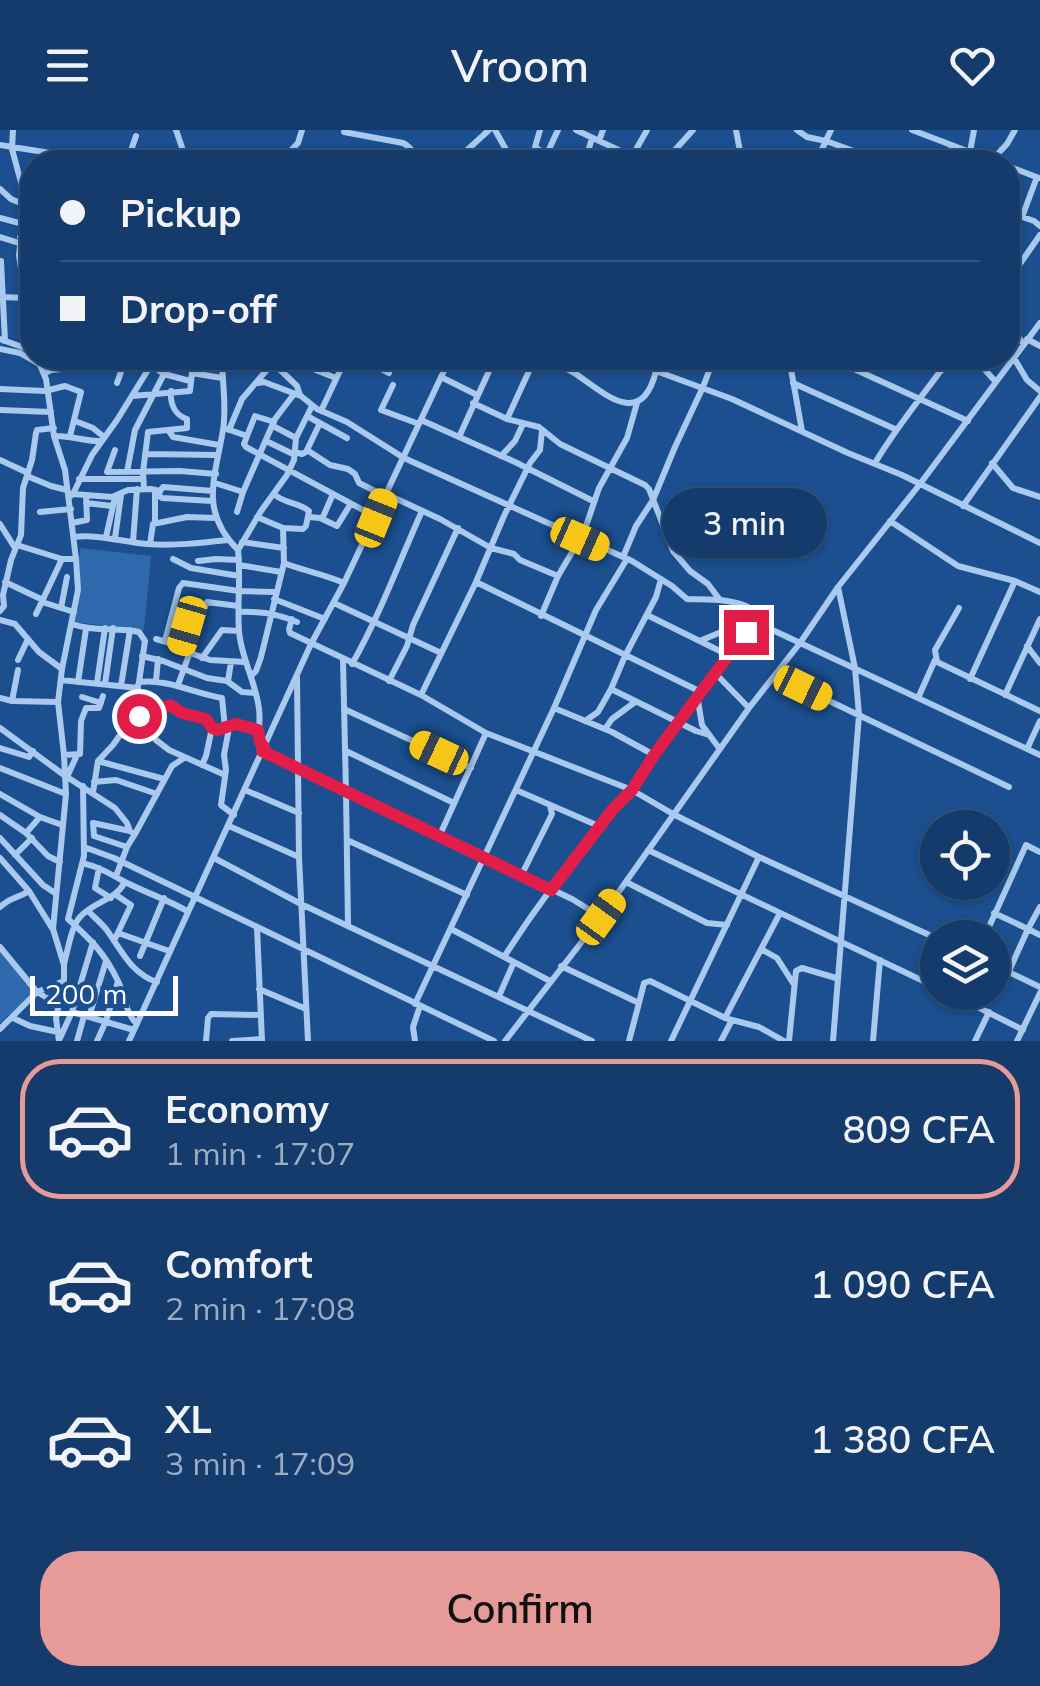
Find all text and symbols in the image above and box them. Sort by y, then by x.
text: Vroom [451,37,589,93]
icon: menu [40,38,95,93]
icon: heart [945,38,1000,93]
text: Pickup [120,189,242,237]
text: Drop-off [120,285,277,333]
car [351,485,401,551]
callout: 3 min [664,487,828,557]
text: 3 min [703,503,786,543]
car [546,513,614,565]
car [164,593,210,659]
route end [724,610,769,655]
car [769,661,837,715]
route start [117,694,162,739]
car [405,727,473,779]
map controls [920,810,1010,1010]
button: locate [920,810,1010,900]
car [571,884,631,950]
button: layers [920,920,1010,1010]
scale bar [30,971,178,1016]
text: 200 m [45,976,127,1011]
icon: car [45,1084,135,1174]
text: Economy [165,1085,329,1133]
text: 809 CFA [843,1105,995,1153]
text: 1 min · 17:07 [165,1133,355,1173]
icon: car [45,1239,135,1329]
text: Comfort [165,1240,313,1288]
text: 1 090 CFA [810,1260,995,1308]
text: 2 min · 17:08 [165,1288,355,1328]
icon: car [45,1394,135,1484]
text: XL [165,1395,212,1443]
text: 1 380 CFA [810,1415,995,1463]
text: 3 min · 17:09 [165,1443,355,1483]
button: Confirm [40,1551,1000,1666]

